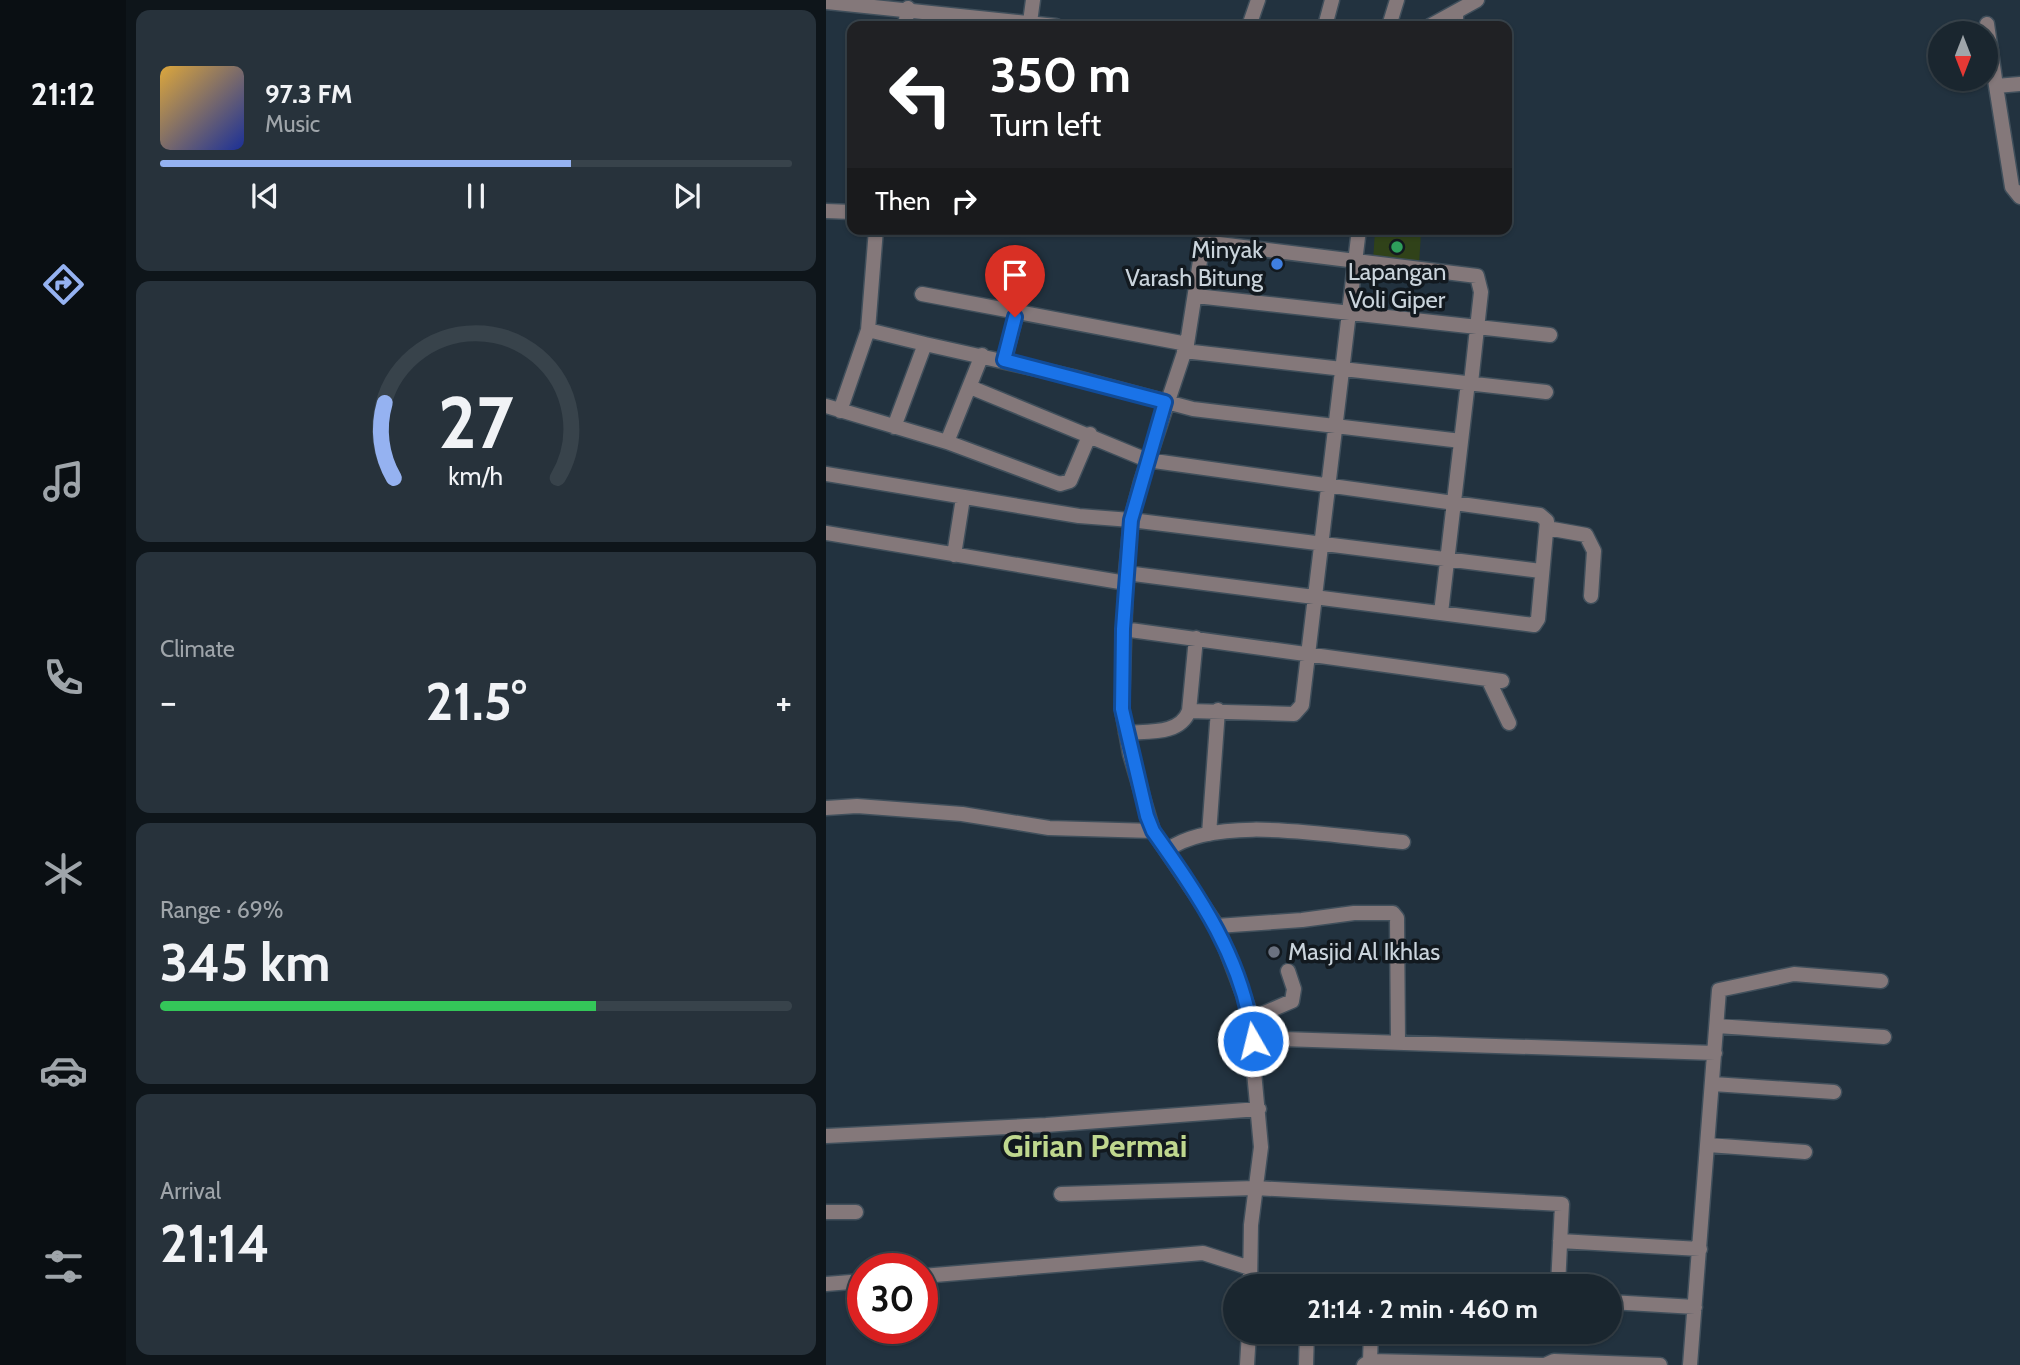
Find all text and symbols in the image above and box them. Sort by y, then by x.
north arrow [1928,21,1998,91]
map controls [1928,21,1998,91]
text: 350 m [990,45,1131,104]
icon: left [875,49,966,140]
text: 21:12 [31,74,95,113]
text: 97.3 FM [265,78,353,110]
text: Turn left [990,105,1101,144]
text: Music [265,110,320,138]
icon: previous [246,177,284,215]
icon: pause [457,177,495,215]
icon: next [668,177,706,215]
icon: right [945,182,983,220]
text: Then [875,185,931,217]
place label: Minyak Varash Bitung [1125,235,1264,292]
marker: Lapangan Voli Giper [1389,239,1405,255]
pin [985,245,1045,317]
icon: arrive [996,256,1034,294]
marker: Minyak Varash Bitung [1269,256,1285,272]
place label: Lapangan Voli Giper [1348,257,1446,314]
icon: directions [39,260,88,309]
text: 27 [438,378,514,466]
icon: music [39,457,88,506]
text: km/h [449,460,503,490]
text: Climate [160,635,235,663]
icon: phone [39,653,88,702]
text: 21.5° [425,670,527,733]
text: − [160,678,177,725]
text: + [775,678,792,725]
icon: climate [39,849,88,898]
text: Range · 69% [160,896,284,924]
text: 345 km [160,931,330,994]
place label: Masjid Al Ikhlas [1288,937,1440,966]
marker: Masjid Al Ikhlas [1266,944,1282,960]
position arrow [1216,1004,1290,1078]
icon: car [39,1046,88,1095]
district label: Girian Permai [1003,1126,1187,1165]
text: Arrival [160,1177,221,1205]
text: 21:14 [160,1212,270,1275]
icon: filters [39,1242,88,1291]
speed limit sign: 30 [847,1253,938,1344]
text: 21:14 · 2 min · 460 m [1307,1293,1538,1325]

